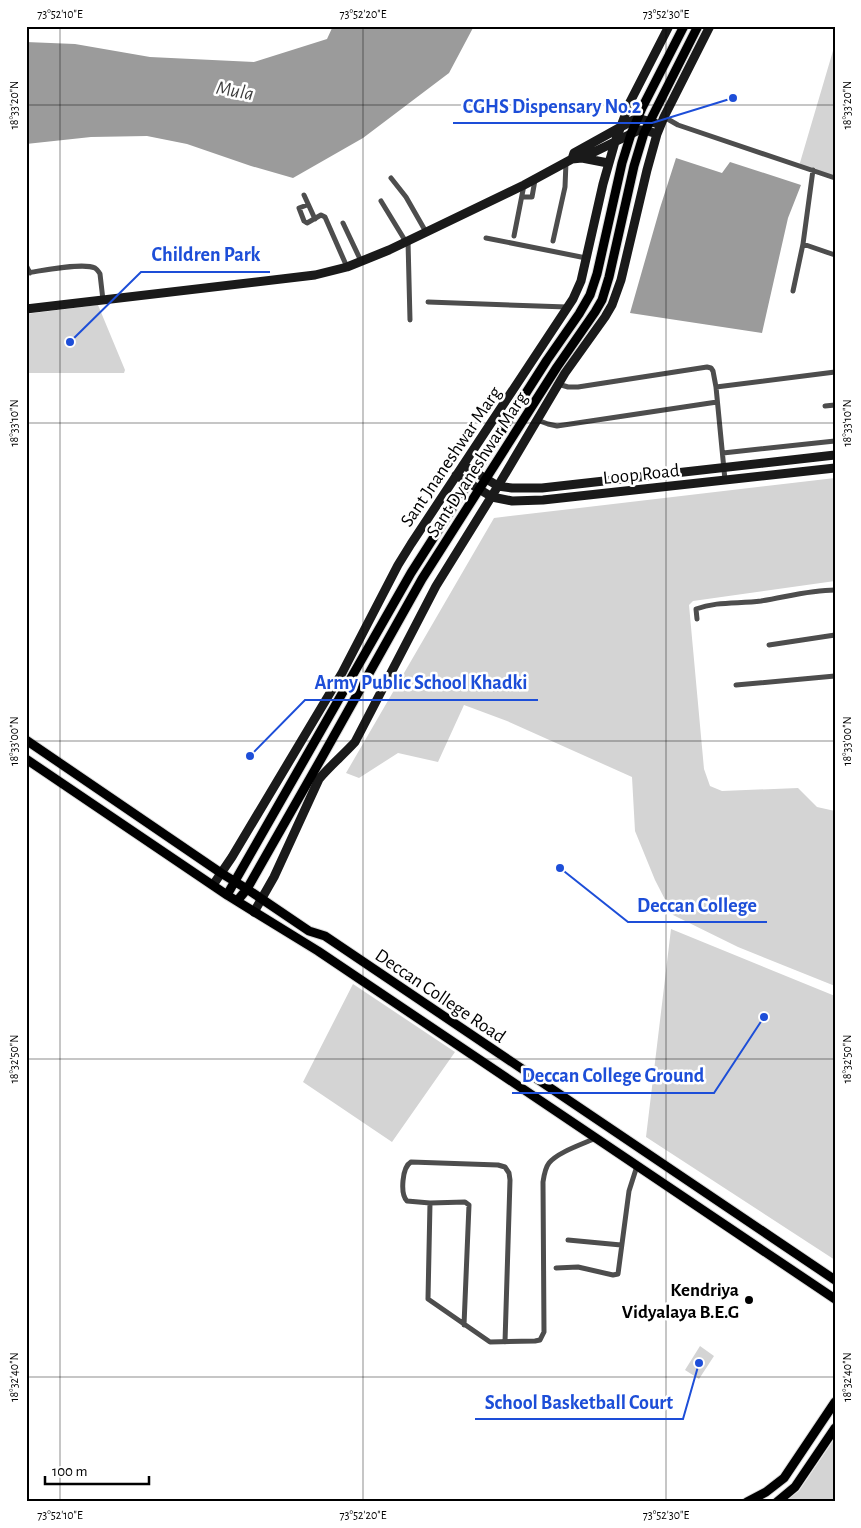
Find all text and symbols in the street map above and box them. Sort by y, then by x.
text: 73°52'10"E [37,8,83,20]
text: 73°52'20"E [340,8,387,20]
text: 73°52'30"E [643,8,689,20]
water label: Mula [214,78,255,104]
text: 18°33'20"N [8,81,20,129]
text: 18°33'20"N [841,81,853,129]
callout: CGHS Dispensary No.2 [453,88,652,123]
text: CGHS Dispensary No.2 [463,97,641,117]
callout: Children Park [141,237,270,272]
text: Children Park [152,245,261,265]
street label: Sant Jnaneshwar Marg [397,383,506,530]
street label: Sant Dyaneshwar Marg [423,388,532,541]
text: 18°33'10"N [8,399,20,447]
text: 18°33'10"N [841,399,853,447]
street label: Loop Road [602,461,681,488]
callout: Army Public School Khadki [305,665,538,700]
text: Army Public School Khadki [314,673,528,693]
text: 18°33'00"N [8,716,20,766]
text: 18°33'00"N [841,716,853,766]
callout: Deccan College [628,887,767,922]
text: Deccan College [637,896,757,916]
street label: Deccan College Road [372,946,509,1047]
text: 18°32'50"N [8,1035,20,1083]
text: 18°32'50"N [841,1035,853,1083]
callout: Deccan College Ground [512,1058,714,1093]
text: Deccan College Ground [522,1066,705,1086]
place label: Kendriya Vidyalaya B.E.G [622,1281,739,1322]
marker: Kendriya Vidyalaya B.E.G [743,1294,755,1306]
text: 18°32'40"N [8,1352,20,1402]
text: 18°32'40"N [841,1352,853,1402]
callout: School Basketball Court [475,1384,683,1419]
text: School Basketball Court [485,1393,673,1413]
scale bar [45,1453,149,1485]
text: 100 m [52,1464,87,1479]
text: 73°52'10"E [37,1509,83,1521]
text: 73°52'20"E [340,1509,387,1521]
text: 73°52'30"E [643,1509,689,1521]

